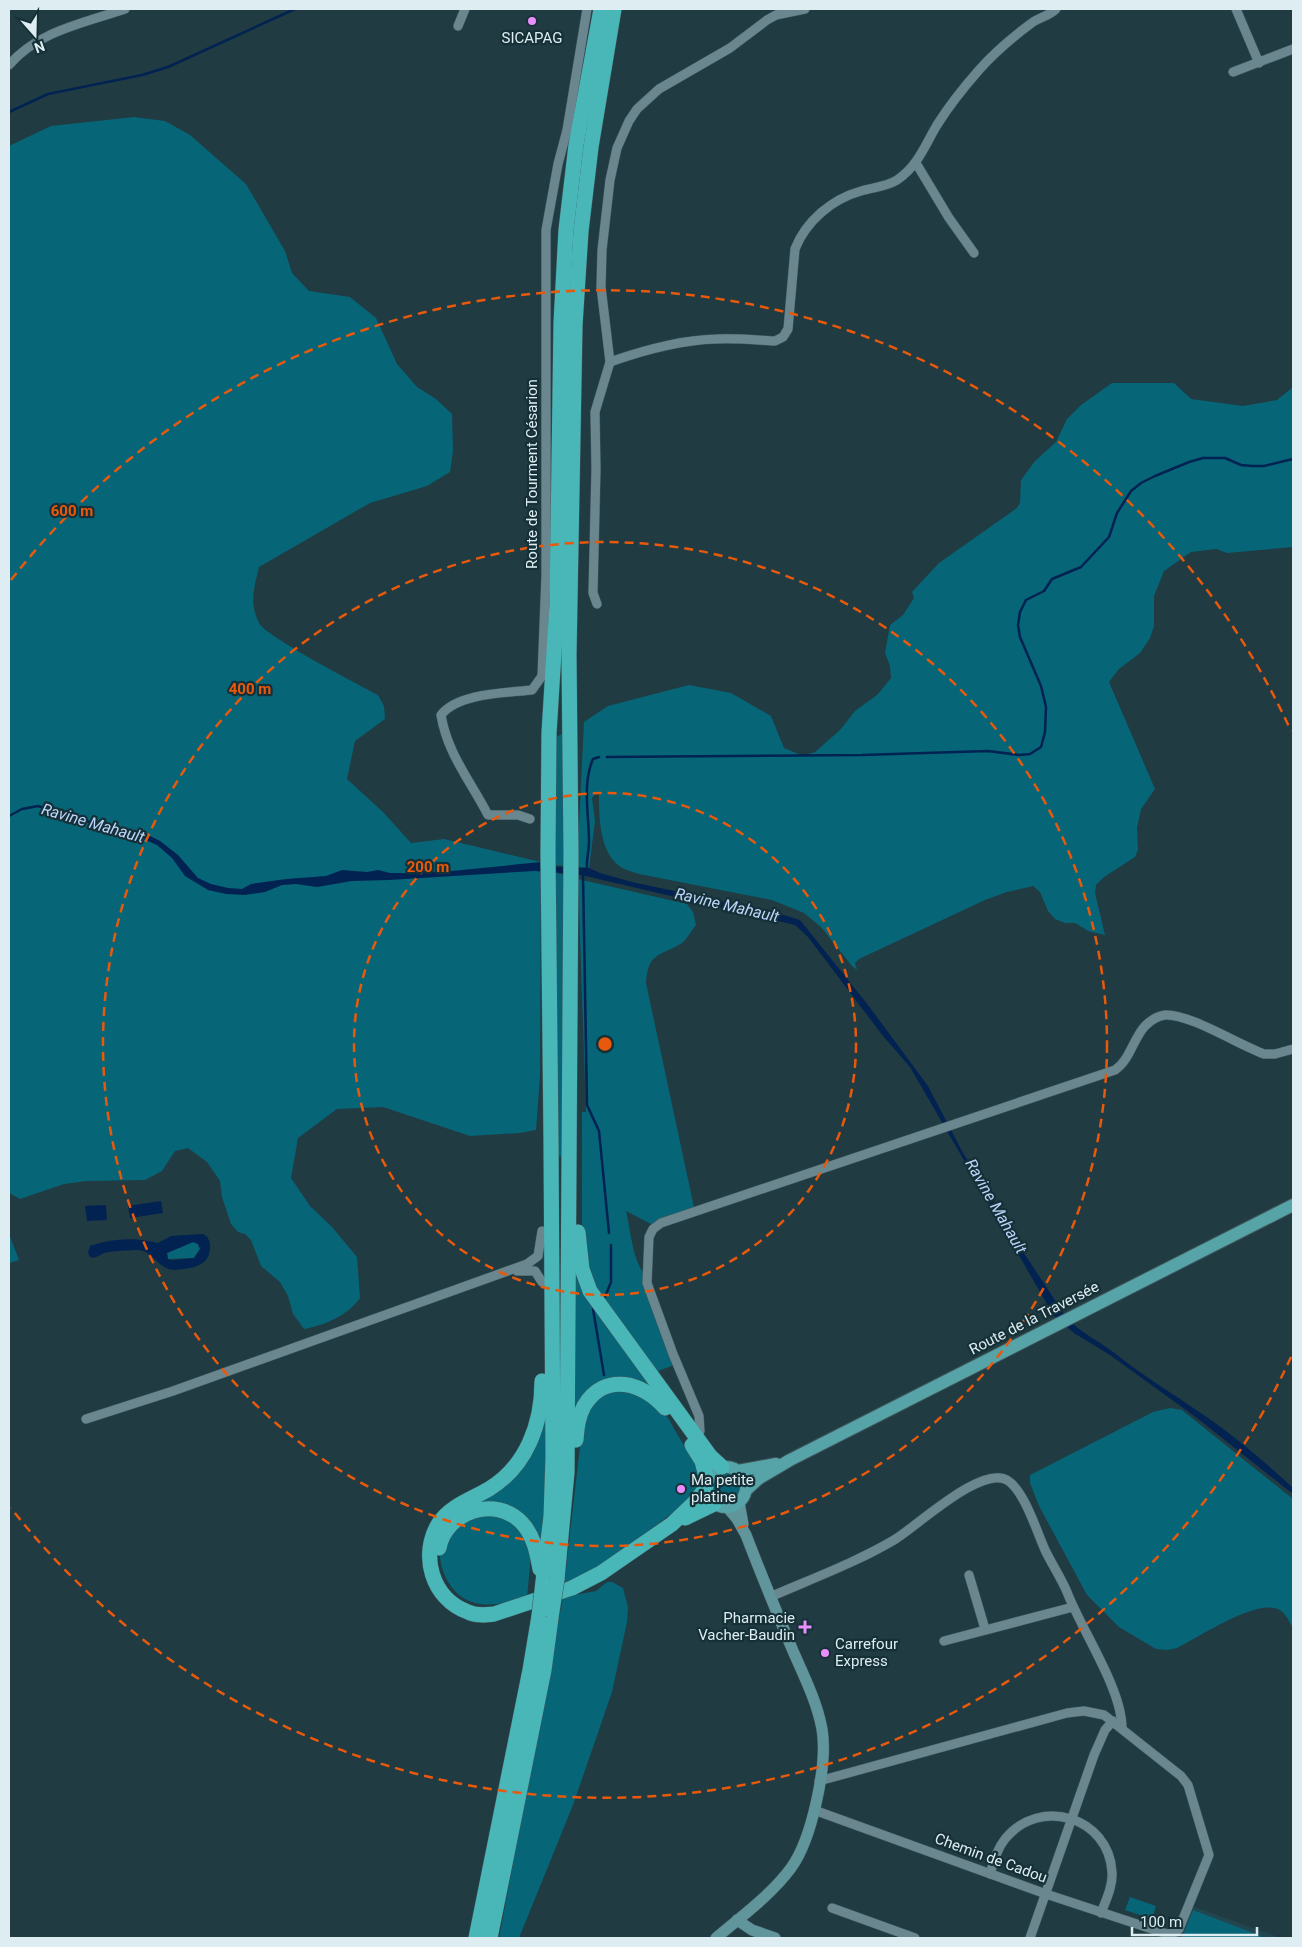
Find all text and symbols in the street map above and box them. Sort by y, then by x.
north arrow [10,10,60,60]
marker: SICAPAG [526,15,538,27]
place label: SICAPAG [502,29,562,47]
text: N [32,38,47,56]
street label: Route de Tourment Césarion [523,379,541,569]
text: 600 m [51,502,93,520]
text: 400 m [229,680,271,698]
water label: Ravine Mahault [39,799,148,847]
text: 200 m [407,858,449,876]
water label: Ravine Mahault [673,884,782,926]
centre of rings [596,1035,614,1053]
water label: Ravine Mahault [961,1155,1031,1258]
street label: Route de la Traversée [966,1277,1102,1359]
place label: Ma petite platine [691,1471,754,1506]
marker: Ma petite platine [675,1483,687,1495]
place label: Pharmacie Vacher-Baudin [698,1609,795,1644]
marker: Pharmacie Vacher-Baudin [799,1621,811,1633]
place label: Carrefour Express [835,1635,898,1670]
marker: Carrefour Express [819,1647,831,1659]
street label: Chemin de Cadou [932,1829,1050,1887]
scale bar [1132,1904,1257,1936]
text: 100 m [1140,1913,1182,1931]

